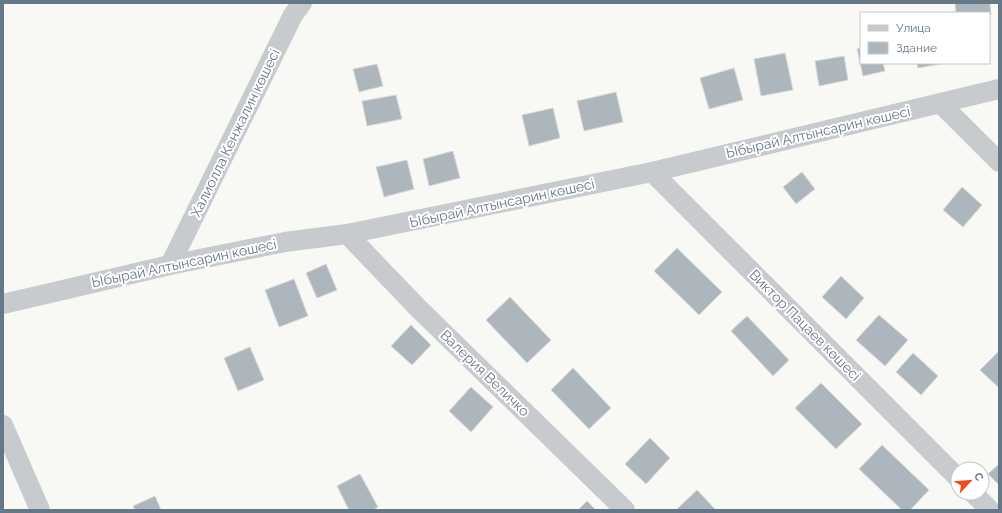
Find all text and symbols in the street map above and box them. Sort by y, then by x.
legend [860,12,990,64]
text: Улица [896,21,931,35]
text: Здание [896,41,937,55]
street label: Халиолла Кенжалин көшесі [187,46,283,220]
street label: Ыбырай Алтынсарин көшесі [724,103,912,161]
street label: Ыбырай Алтынсарин көшесі [408,176,596,230]
street label: Ыбырай Алтынсарин көшесі [90,236,278,290]
street label: Виктор Пацаев көшесі [746,266,864,384]
street label: Валерия Величко [437,327,533,419]
north arrow [950,461,990,501]
text: С [971,471,986,483]

